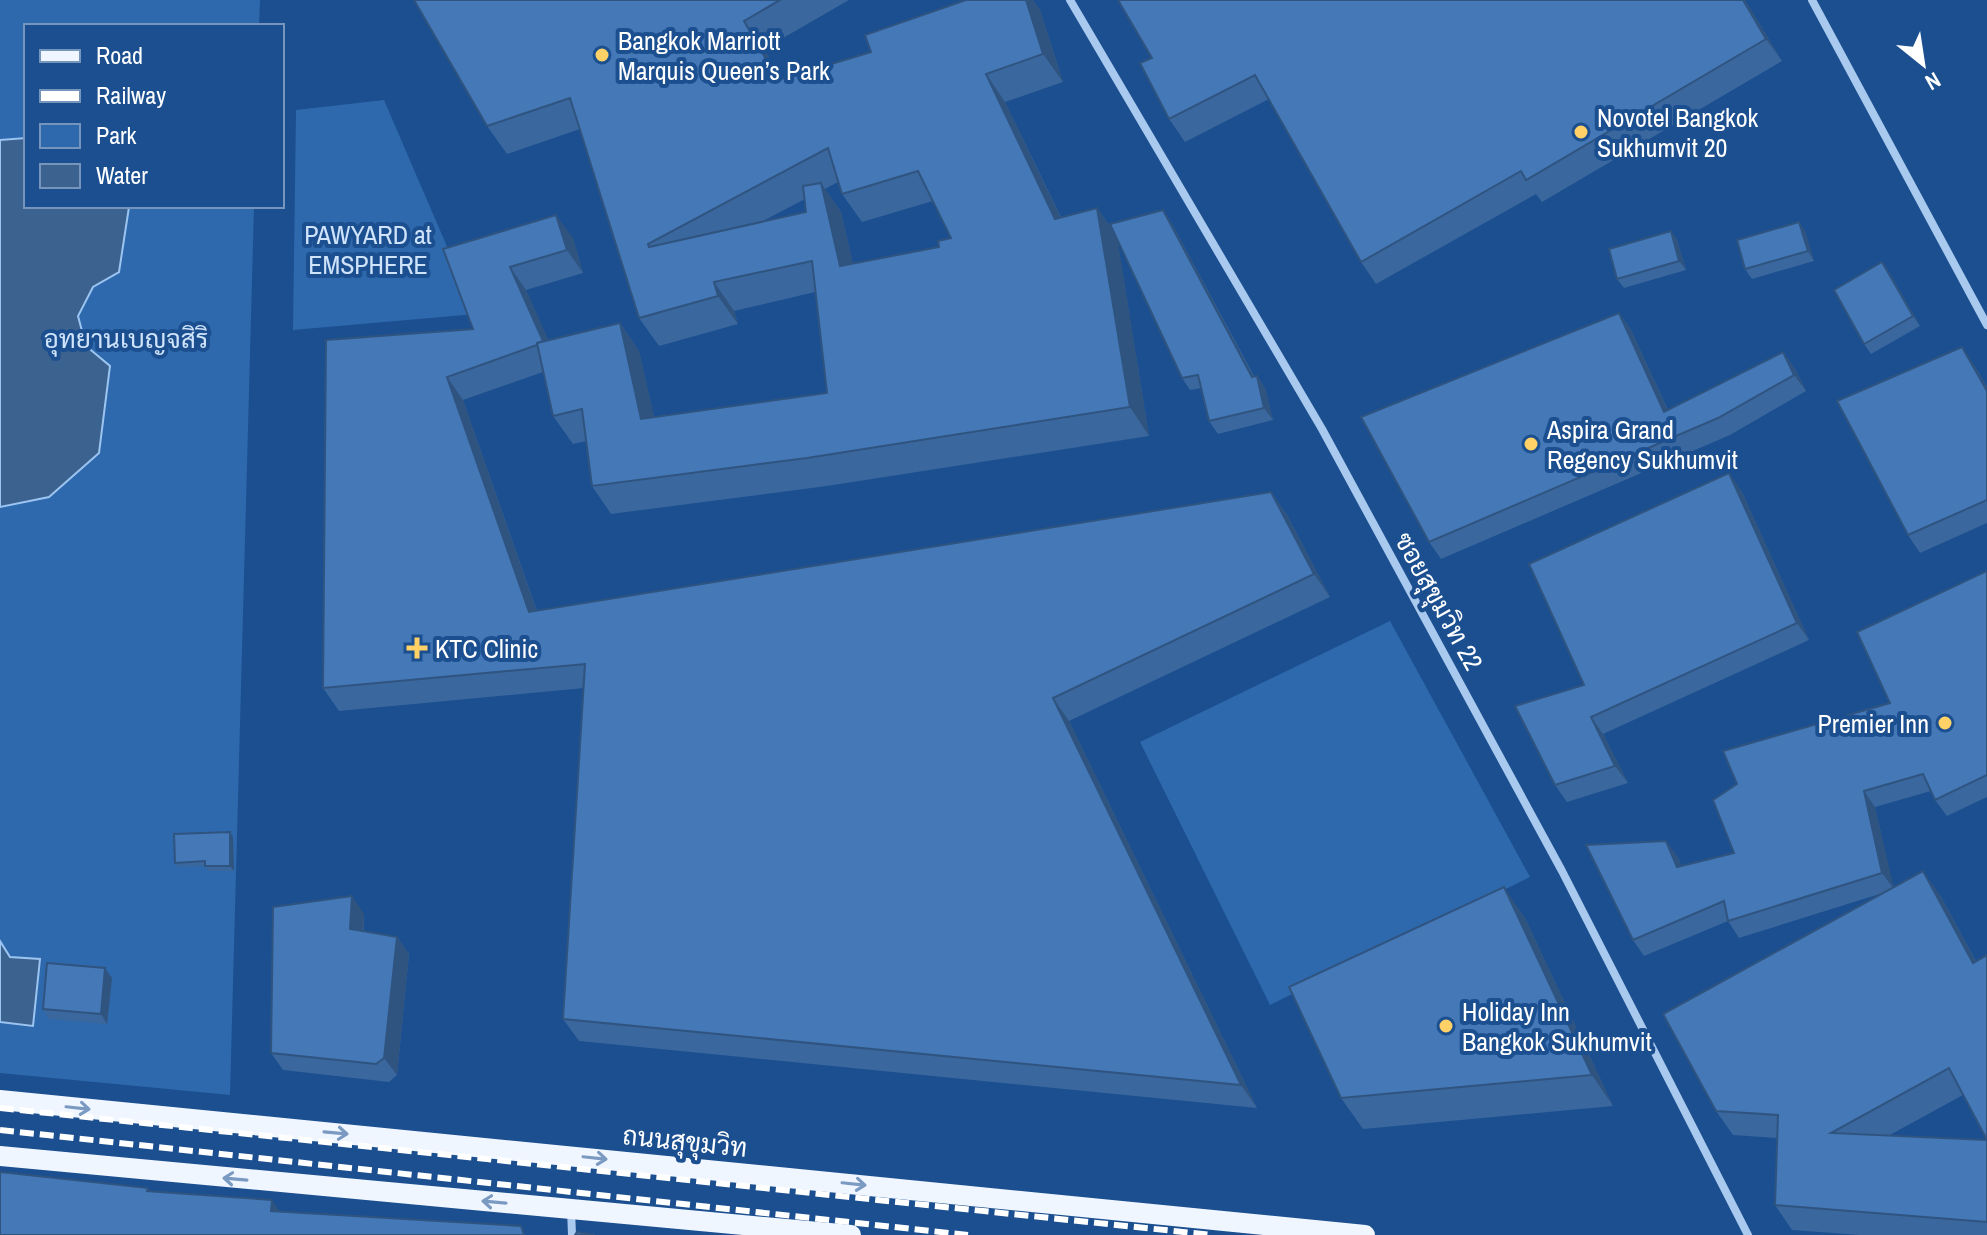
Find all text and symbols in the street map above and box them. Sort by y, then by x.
place label: Bangkok Marriott Marquis Queen’s Park [618,23,830,88]
legend [24,24,284,208]
north arrow [1883,24,1963,104]
text: Road [96,39,143,71]
marker: Bangkok Marriott Marquis Queen’s Park [593,46,611,64]
text: N [1920,65,1946,98]
text: Railway [96,79,166,111]
place label: Novotel Bangkok Sukhumvit 20 [1597,100,1759,165]
text: Park [96,119,137,151]
marker: Novotel Bangkok Sukhumvit 20 [1572,123,1590,141]
text: Water [96,159,148,191]
park label: PAWYARD at EMSPHERE [304,217,432,282]
park label: อุทยานเบญจสิริ [44,321,208,357]
place label: Aspira Grand Regency Sukhumvit [1546,412,1738,477]
marker: Aspira Grand Regency Sukhumvit [1522,435,1540,453]
street label: ซอยสุขุมวิท 22 [1386,526,1491,677]
place label: KTC Clinic [435,631,538,666]
marker: KTC Clinic [406,637,428,659]
place label: Premier Inn [1818,706,1929,741]
marker: Premier Inn [1936,714,1954,732]
place label: Holiday Inn Bangkok Sukhumvit [1462,994,1652,1059]
marker: Holiday Inn Bangkok Sukhumvit [1437,1017,1455,1035]
one-way arrow [64,1101,91,1116]
street label: ถนนสุขุมวิท [621,1117,749,1166]
one-way arrow [322,1126,349,1141]
one-way arrow [581,1151,608,1166]
one-way arrow [222,1172,249,1187]
one-way arrow [840,1176,867,1191]
one-way arrow [481,1194,508,1209]

